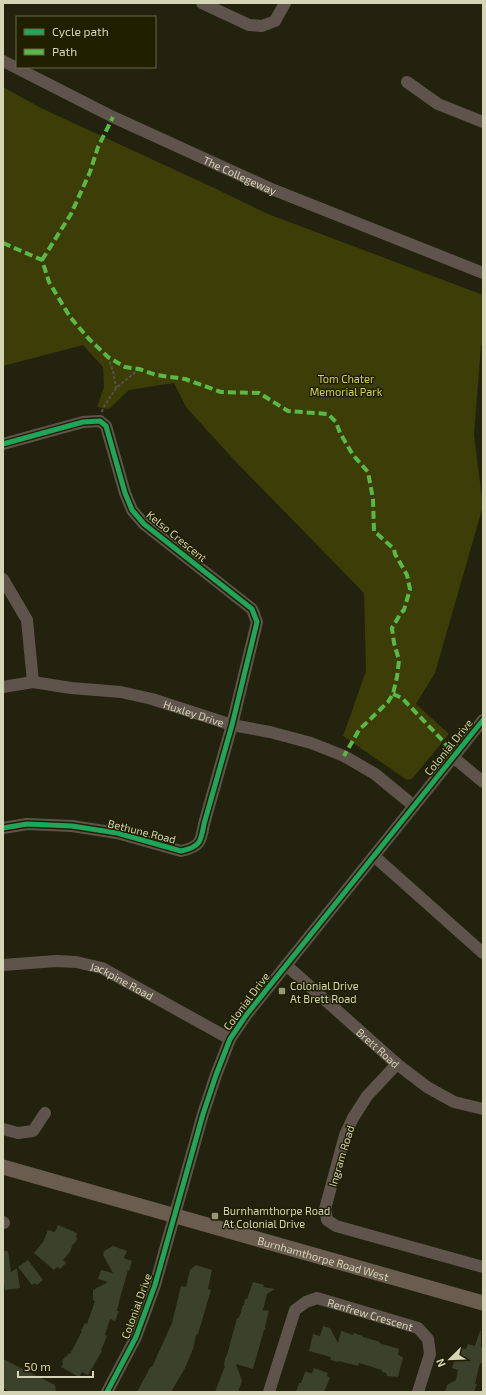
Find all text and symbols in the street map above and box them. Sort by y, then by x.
legend [16,16,156,68]
text: Cycle path [52,24,109,38]
text: Path [52,44,77,58]
street label: The Collegeway [201,153,279,197]
park label: Tom Chater Memorial Park [310,372,383,398]
street label: Kelso Crescent [144,508,210,564]
street label: Huxley Drive [162,697,226,729]
street label: Colonial Drive [421,716,475,778]
street label: Bethune Road [107,816,177,846]
street label: Jackpine Road [89,959,156,1002]
street label: Colonial Drive [220,970,272,1032]
place label: Colonial Drive At Brett Road [290,979,359,1005]
marker: Colonial Drive At Brett Road [277,986,287,996]
street label: Brett Road [354,1025,403,1070]
street label: Ingram Road [326,1124,356,1188]
place label: Burnhamthorpe Road At Colonial Drive [223,1204,330,1230]
marker: Burnhamthorpe Road At Colonial Drive [210,1211,220,1221]
street label: Burnhamthorpe Road West [256,1233,390,1283]
street label: Colonial Drive [118,1271,154,1341]
street label: Renfrew Crescent [326,1295,415,1333]
north arrow [430,1339,470,1379]
scale bar [18,1353,93,1379]
text: N [433,1357,448,1369]
text: 50 m [24,1359,51,1373]

